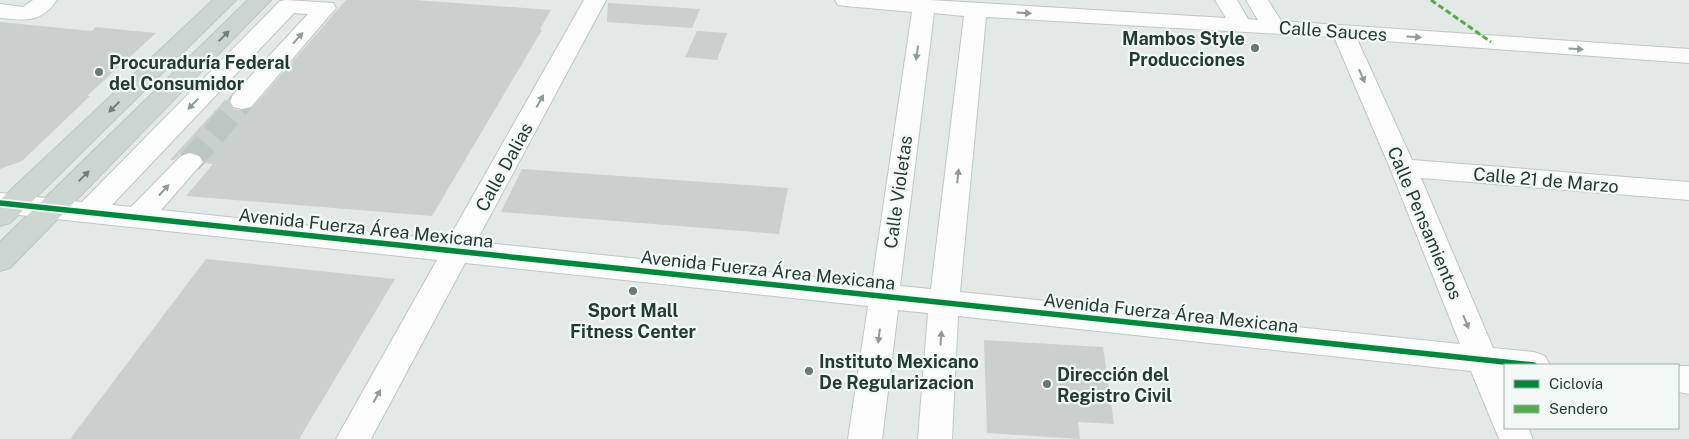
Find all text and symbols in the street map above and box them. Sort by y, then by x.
one-way arrow [1017,9,1033,17]
street label: Calle Sauces [1278,17,1388,45]
place label: Mambos Style Producciones [1122,28,1245,70]
one-way arrow [217,30,229,42]
one-way arrow [292,33,304,45]
one-way arrow [1406,33,1422,41]
marker: Mambos Style Producciones [1249,42,1261,54]
one-way arrow [913,45,921,61]
one-way arrow [1568,45,1584,53]
place label: Procuraduría Federal del Consumidor [109,52,290,94]
marker: Procuraduría Federal del Consumidor [93,66,105,78]
one-way arrow [1358,69,1366,83]
one-way arrow [536,94,544,108]
one-way arrow [187,98,199,110]
one-way arrow [108,101,120,113]
street label: Calle Dalias [471,119,537,215]
street label: Calle Violetas [880,134,916,250]
street label: Calle Pensamientos [1383,143,1467,303]
street label: Calle 21 de Marzo [1472,163,1620,197]
one-way arrow [954,168,962,184]
one-way arrow [78,170,90,182]
one-way arrow [158,184,170,196]
street label: Avenida Fuerza Área Mexicana [238,203,495,252]
street label: Avenida Fuerza Área Mexicana [640,245,897,294]
marker: Sport Mall Fitness Center [627,285,639,297]
street label: Avenida Fuerza Área Mexicana [1043,288,1300,337]
place label: Sport Mall Fitness Center [570,300,697,342]
one-way arrow [1462,315,1470,330]
one-way arrow [875,328,883,344]
one-way arrow [938,330,946,346]
place label: Instituto Mexicano De Regularizacion [819,351,979,393]
place label: Dirección del Registro Civil [1057,364,1172,406]
legend [1504,364,1679,429]
marker: Instituto Mexicano De Regularizacion [803,365,815,377]
text: Ciclovía [1549,375,1603,392]
marker: Dirección del Registro Civil [1041,378,1053,390]
one-way arrow [372,390,381,403]
text: Sendero [1549,400,1608,417]

